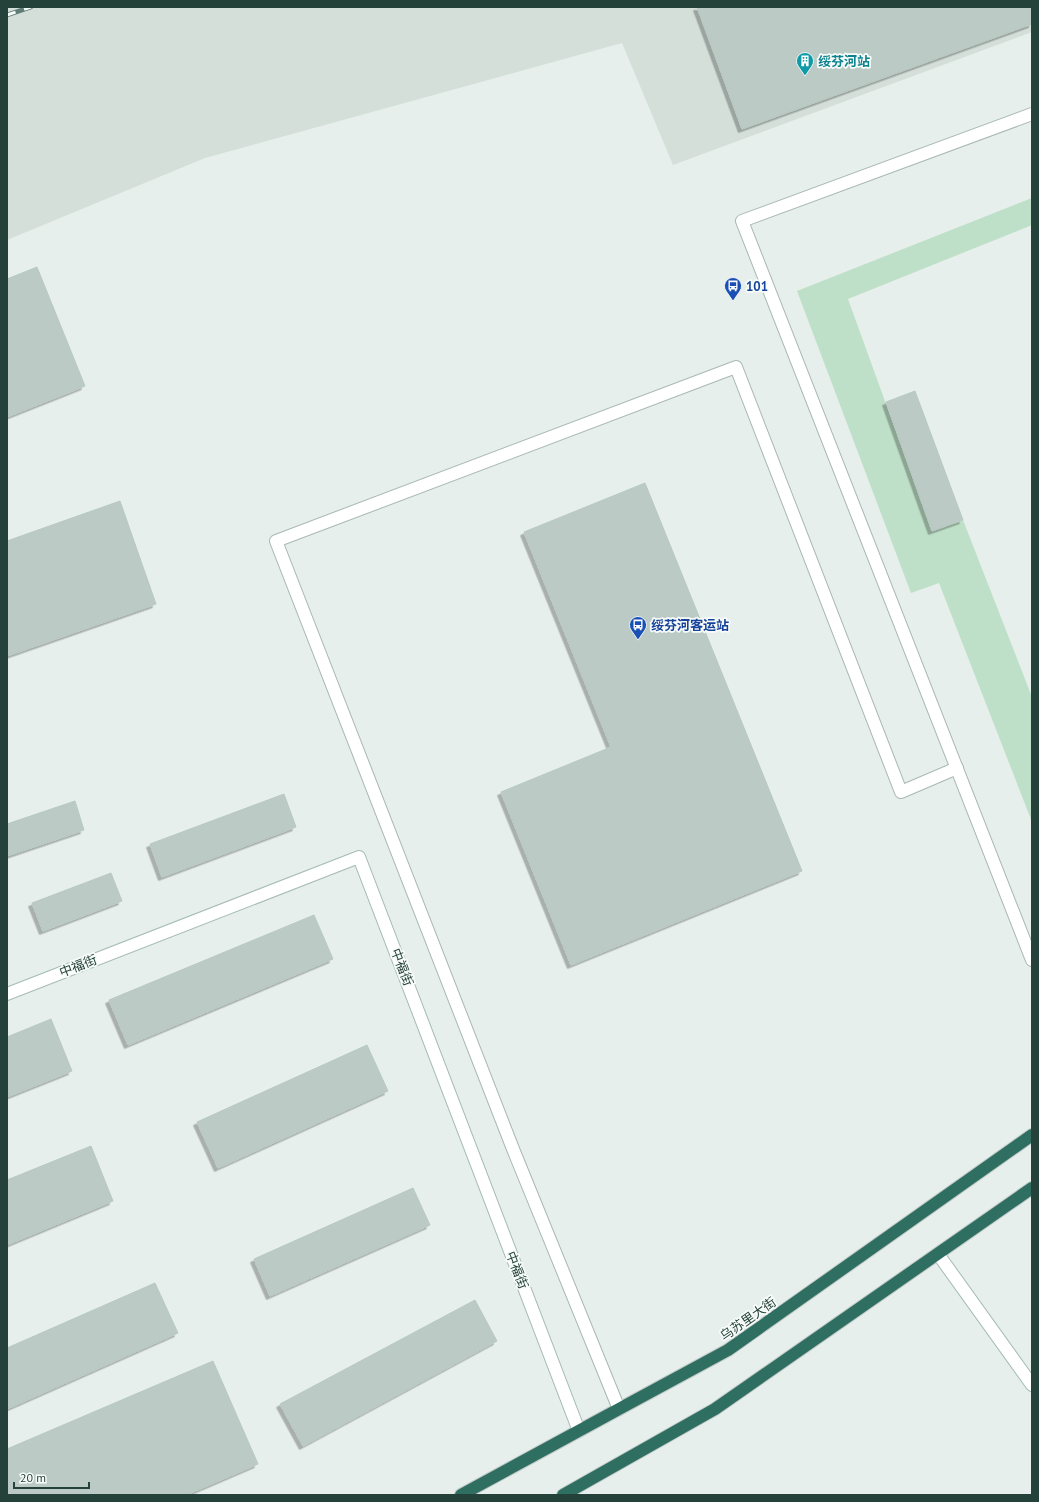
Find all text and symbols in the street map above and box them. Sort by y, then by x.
building icon: 绥芬河站 [795,51,815,76]
place label: 绥芬河站 [818,53,870,70]
bus stop icon: 101 [723,276,743,301]
place label: 101 [746,278,768,295]
bus stop icon: 绥芬河客运站 [628,615,648,640]
place label: 绥芬河客运站 [651,617,729,634]
street label: 中福街 [387,946,417,988]
street label: 中福街 [57,951,99,981]
street label: 中福街 [502,1249,532,1291]
street label: 乌苏里大街 [716,1293,780,1345]
scale bar [14,1464,89,1490]
text: 20 m [20,1470,46,1485]

